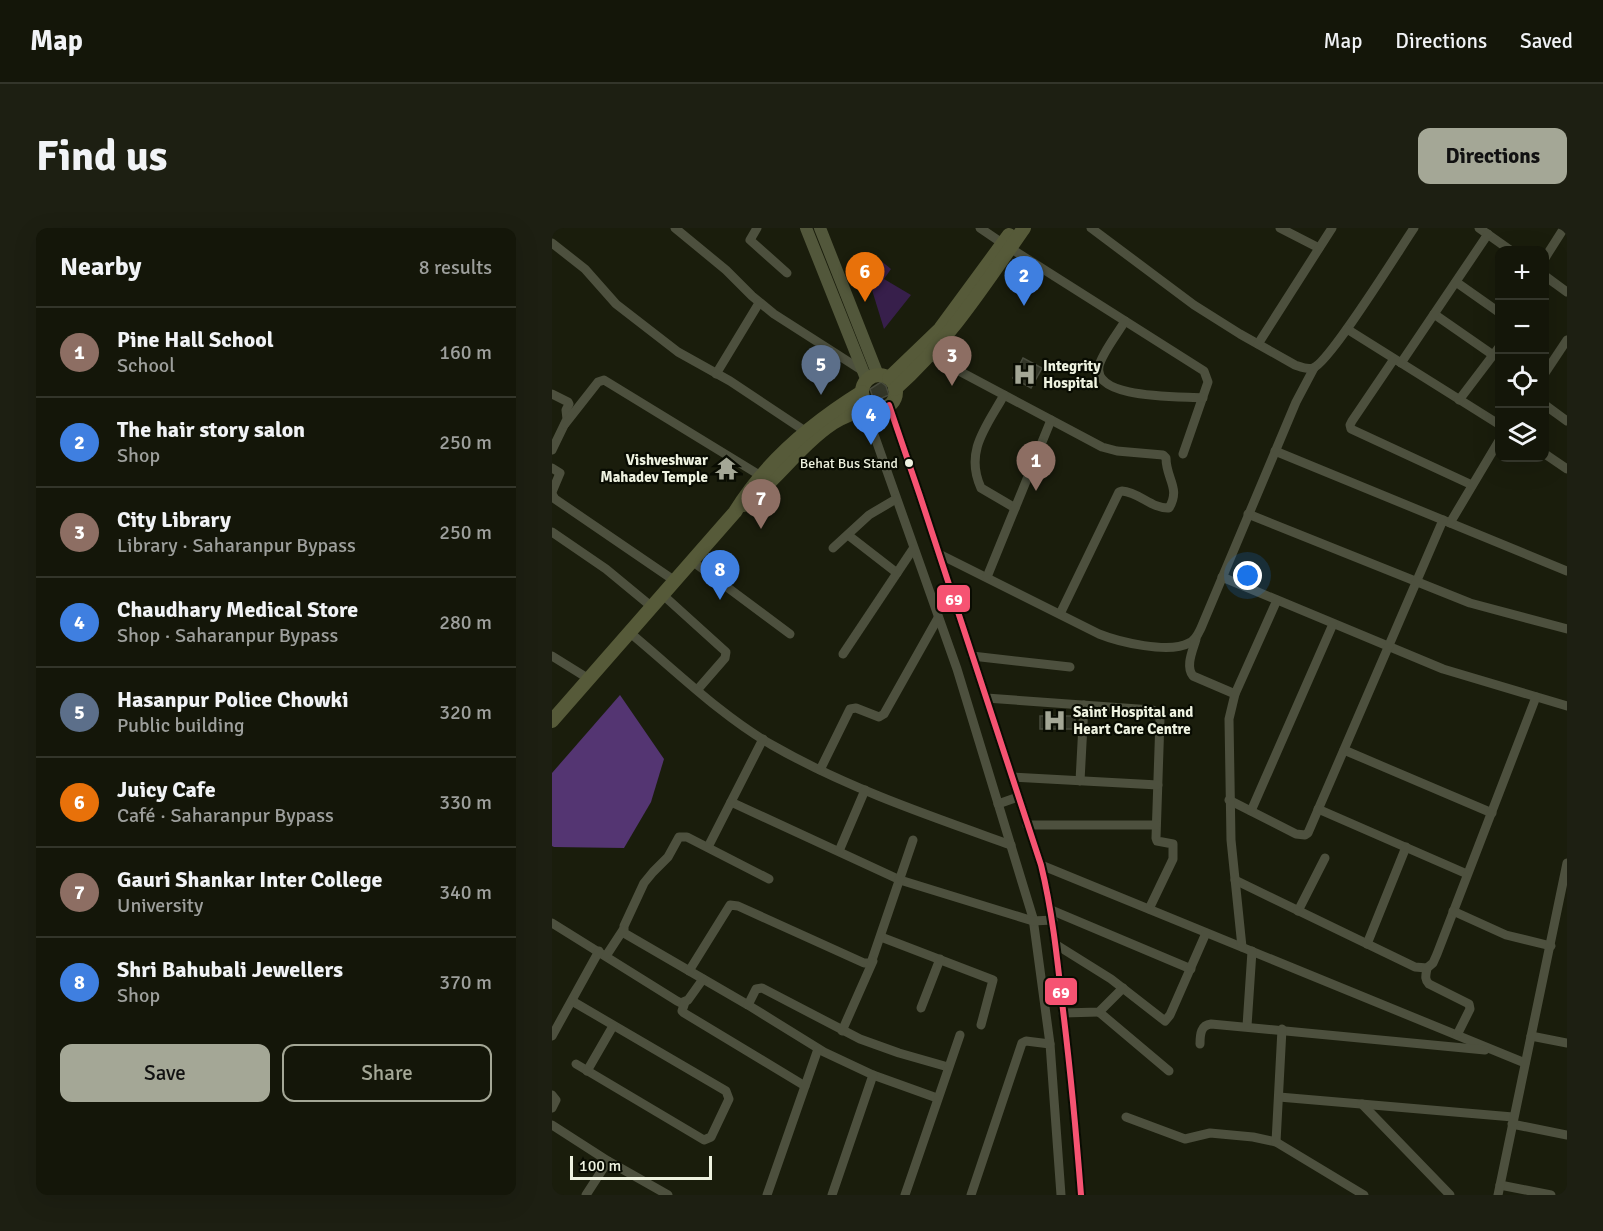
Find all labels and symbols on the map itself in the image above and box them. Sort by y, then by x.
pin: 6 [846,253,884,302]
pin: 2 [1004,256,1044,306]
pin: 3 [932,336,972,386]
pin: 5 [802,346,840,395]
place label: Integrity Hospital [1043,357,1101,392]
hospital icon: Integrity Hospital [1012,362,1038,388]
pin: 4 [852,396,890,445]
pin: 1 [1016,442,1056,491]
place label: Vishveshwar Mahadev Temple [600,451,708,486]
place label: Behat Bus Stand [800,455,898,472]
temple icon: Vishveshwar Mahadev Temple [713,456,739,482]
marker: Behat Bus Stand [903,457,915,469]
pin: 7 [742,480,780,529]
pin: 8 [700,550,740,600]
your location [1233,561,1262,590]
line badge: 69 [936,584,971,613]
text: 69 [945,590,963,610]
place label: Saint Hospital and Heart Care Centre [1073,703,1193,738]
hospital icon: Saint Hospital and Heart Care Centre [1042,708,1068,734]
line badge: 69 [1044,977,1078,1006]
text: 69 [1052,983,1070,1003]
scale bar [570,1153,712,1180]

